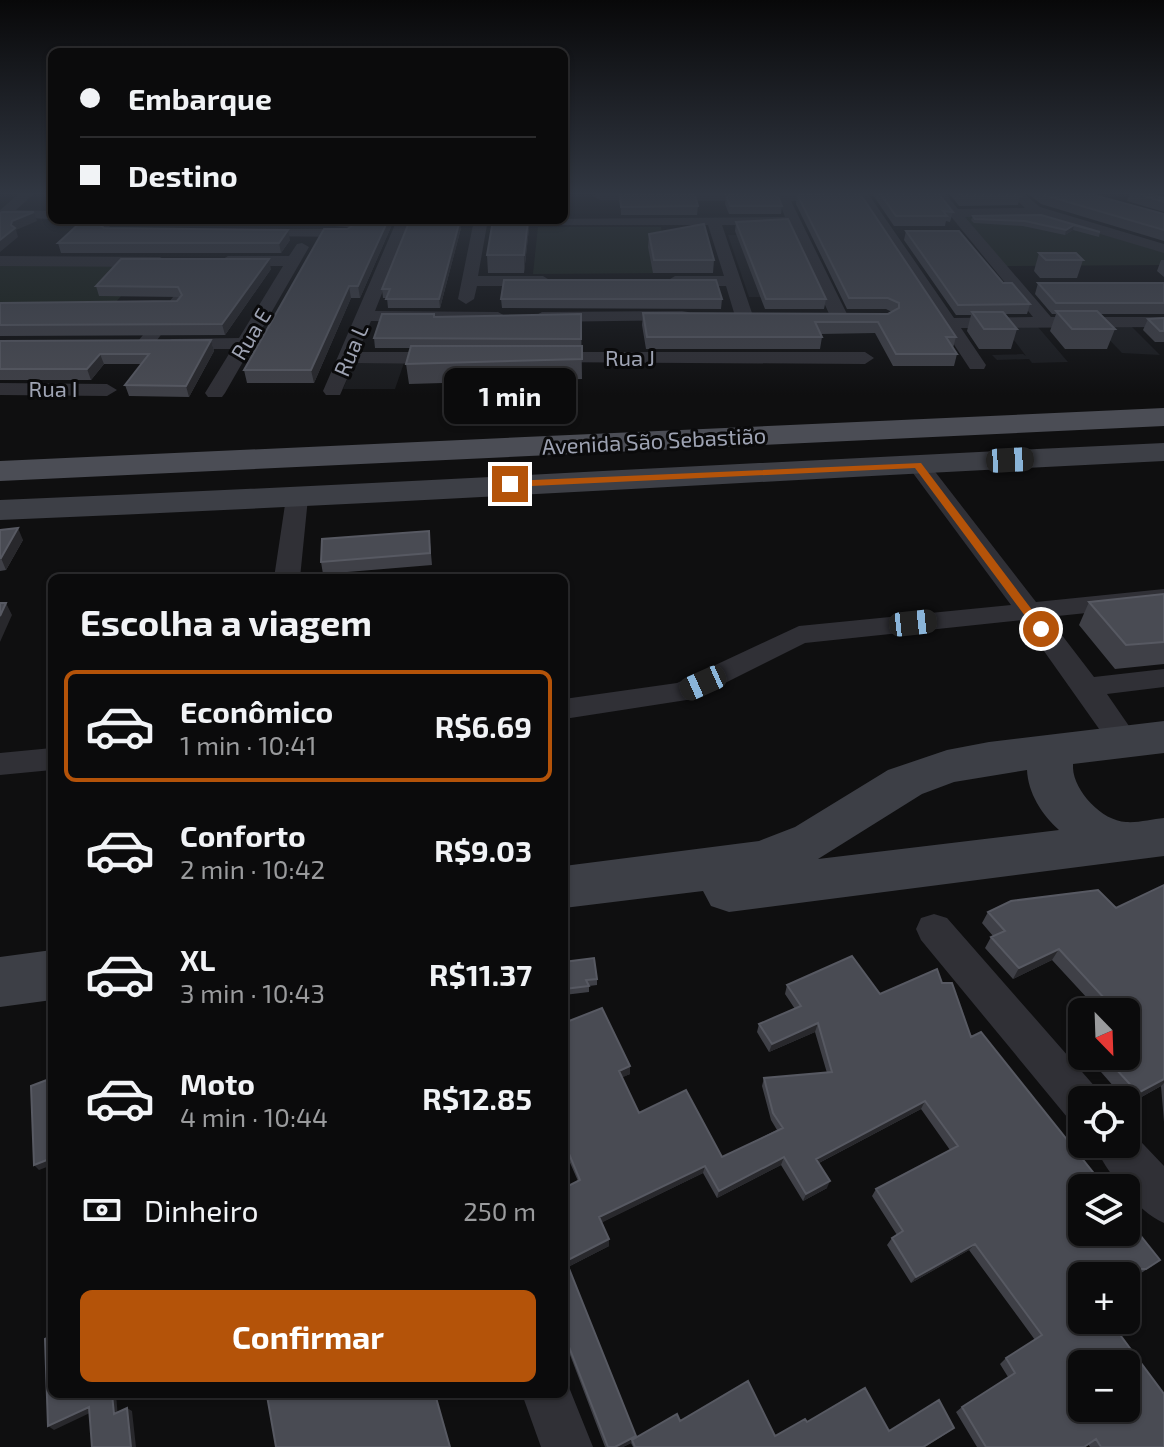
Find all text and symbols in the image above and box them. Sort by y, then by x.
text: Embarque [128,80,272,116]
text: Destino [128,157,238,193]
street label: Rua E [225,303,276,364]
street label: Rua L [327,319,373,380]
street label: Rua J [605,344,655,370]
callout: 1 min [444,368,576,424]
street label: Rua I [29,375,77,401]
text: 1 min [479,380,541,411]
street label: Avenida São Sebastião [541,421,767,459]
car [985,447,1035,473]
route end [492,466,528,502]
text: Escolha a viagem [80,600,372,643]
car [888,609,938,637]
route start [1023,611,1059,647]
car [676,662,730,704]
icon: car [84,690,156,762]
text: Econômico [180,693,333,729]
text: R$6.69 [435,708,532,744]
text: 1 min · 10:41 [180,729,317,760]
icon: car [84,814,156,886]
text: Conforto [180,817,306,853]
text: R$9.03 [434,832,532,868]
text: 2 min · 10:42 [180,853,325,884]
icon: car [84,938,156,1010]
text: XL [180,941,215,977]
text: R$11.37 [429,956,532,992]
text: 3 min · 10:43 [180,977,325,1008]
north arrow [1068,998,1140,1070]
map controls [1068,998,1140,1422]
icon: car [84,1062,156,1134]
text: Moto [180,1065,255,1101]
text: R$12.85 [422,1080,532,1116]
button: locate [1068,1086,1140,1158]
text: 4 min · 10:44 [180,1101,328,1132]
button: layers [1068,1174,1140,1246]
icon: cash [80,1188,124,1232]
text: Dinheiro [144,1192,258,1228]
text: 250 m [463,1195,536,1226]
button: + [1068,1262,1140,1334]
button: Confirmar [80,1290,536,1382]
button: − [1068,1350,1140,1422]

